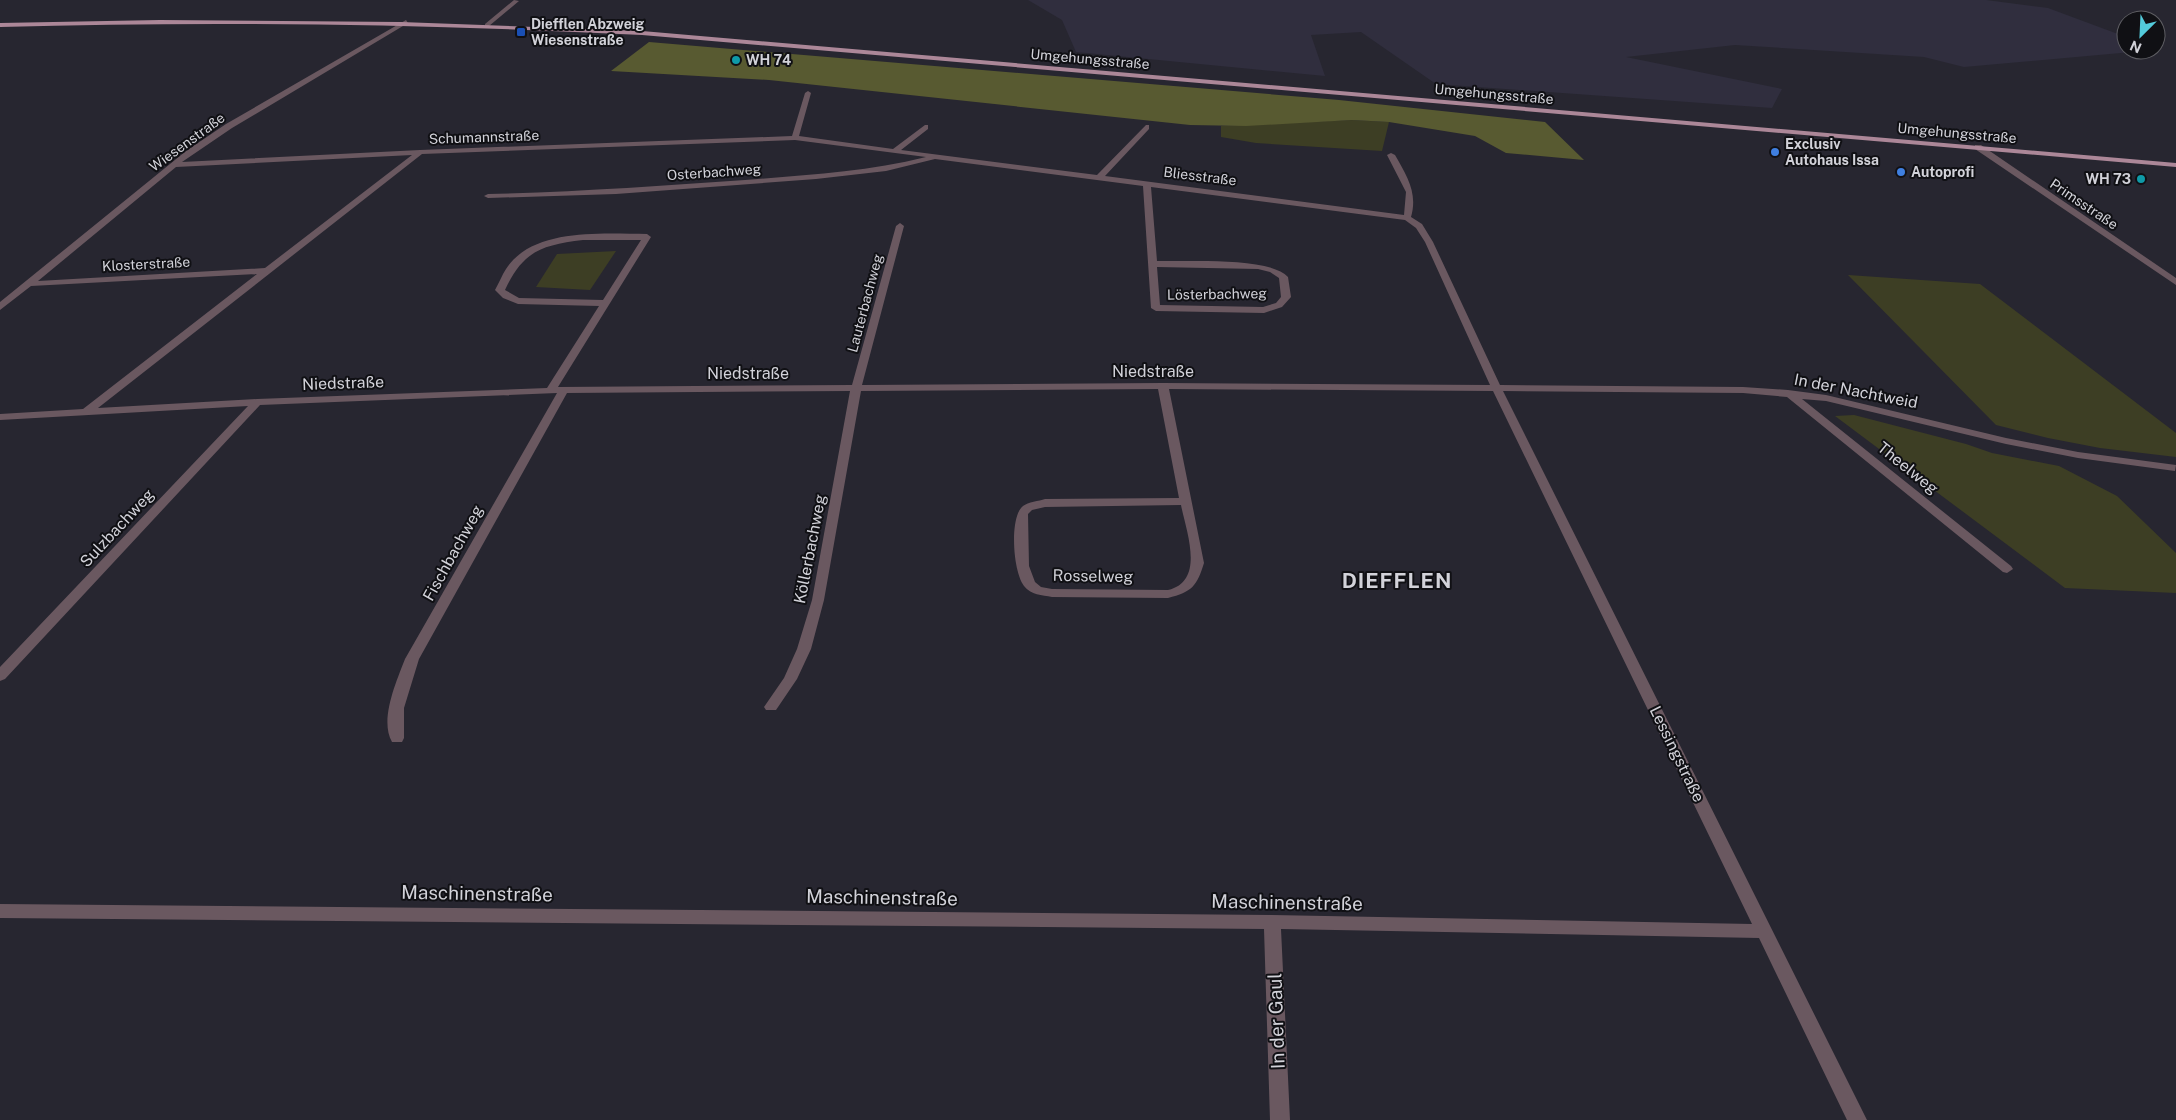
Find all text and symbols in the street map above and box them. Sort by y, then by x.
north arrow [2116,10,2166,60]
place label: Diefflen Abzweig Wiesenstraße [531,16,644,48]
marker: Diefflen Abzweig Wiesenstraße [515,26,527,38]
text: N [2127,37,2144,56]
street label: Umgehungsstraße [1030,46,1150,72]
place label: WH 74 [746,52,791,68]
marker: WH 74 [730,54,742,66]
street label: Umgehungsstraße [1434,81,1554,107]
street label: Wiesenstraße [146,109,228,175]
street label: Umgehungsstraße [1897,120,2017,146]
street label: Schumannstraße [428,127,540,147]
place label: Exclusiv Autohaus Issa [1785,136,1879,168]
marker: Exclusiv Autohaus Issa [1769,146,1781,158]
street label: Osterbachweg [666,161,762,183]
street label: Bliesstraße [1163,164,1238,188]
place label: Autoprofi [1911,164,1974,180]
marker: Autoprofi [1895,166,1907,178]
place label: WH 73 [2086,171,2131,187]
marker: WH 73 [2135,173,2147,185]
street label: Primsstraße [2047,175,2121,233]
street label: Lauterbachweg [844,252,886,354]
street label: Klosterstraße [101,254,191,274]
street label: Lösterbachweg [1167,285,1267,303]
street label: Niedstraße [1112,362,1194,381]
street label: Niedstraße [707,364,789,383]
street label: In der Nachtweid [1793,370,1919,412]
street label: Niedstraße [302,372,384,394]
street label: Theelweg [1874,438,1942,498]
street label: Sulzbachweg [76,485,158,571]
street label: Köllerbachweg [790,493,830,605]
street label: Fischbachweg [419,502,487,604]
street label: Rosselweg [1053,566,1133,586]
district label: DIEFFLEN [1342,568,1452,593]
street label: Lessingstraße [1646,703,1708,805]
street label: Maschinenstraße [401,881,553,905]
street label: Maschinenstraße [806,885,958,909]
street label: Maschinenstraße [1211,890,1363,914]
street label: In der Gaul [1263,973,1289,1069]

